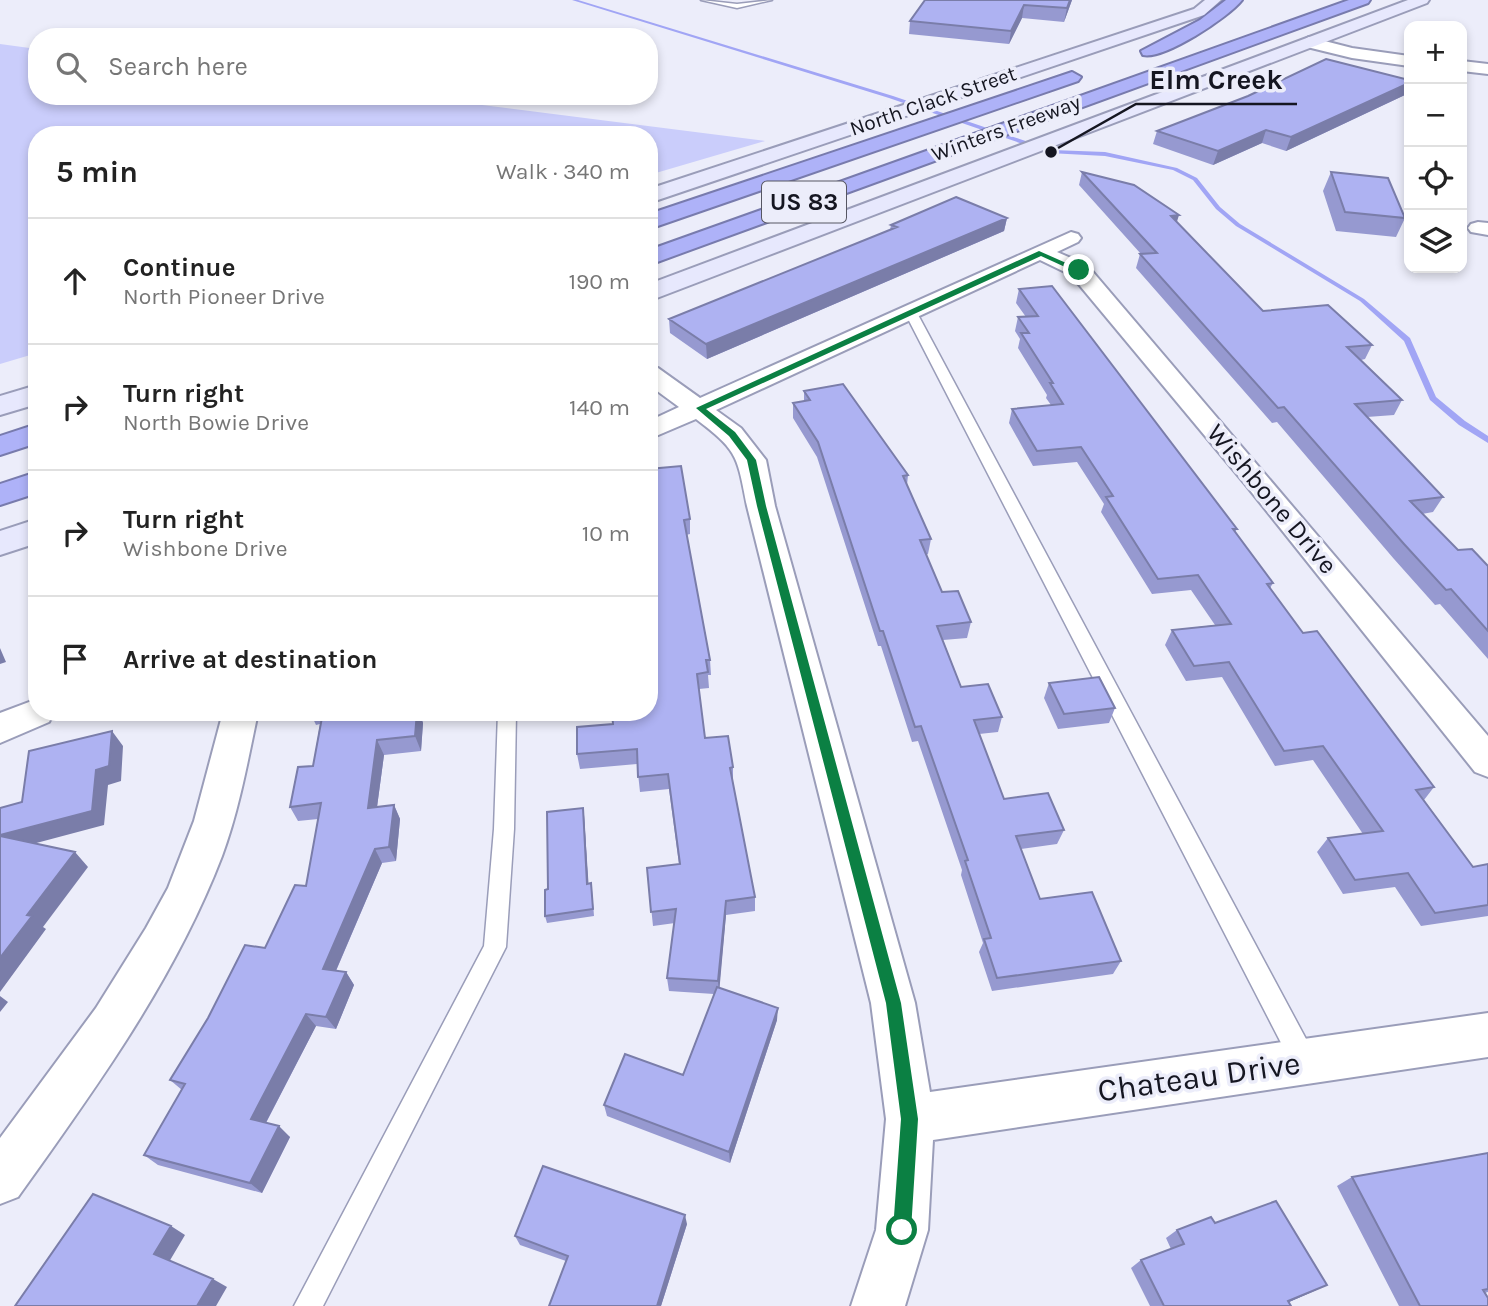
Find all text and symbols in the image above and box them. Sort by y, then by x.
map controls [1404,21,1467,273]
button: + [1404,21,1467,84]
search box [28,28,658,105]
icon: search [52,48,90,86]
text: Search here [108,51,248,82]
callout: Elm Creek [1136,55,1297,104]
street label: North Clack Street [847,61,1020,141]
text: Elm Creek [1149,63,1283,96]
button: − [1404,84,1467,147]
street label: Winters Freeway [928,90,1084,166]
button: locate [1404,147,1467,210]
text: 5 min [56,154,138,190]
text: Walk · 340 m [496,158,630,185]
road number: US 83 [762,182,846,222]
button: layers [1404,210,1467,273]
text: Continue [123,252,235,283]
route end [1063,254,1094,285]
icon: ahead [56,262,94,300]
text: 190 m [568,268,630,295]
text: North Pioneer Drive [123,283,325,310]
text: Turn right [123,378,244,409]
icon: right [56,388,94,426]
text: 140 m [569,394,630,421]
text: North Bowie Drive [123,409,309,436]
street label: Wishbone Drive [1200,418,1344,580]
text: Turn right [123,504,244,535]
icon: right [56,514,94,552]
text: 10 m [582,520,630,547]
text: Wishbone Drive [123,535,287,562]
icon: arrive [56,640,94,678]
text: Arrive at destination [123,644,377,675]
street label: Chateau Drive [1095,1044,1303,1110]
route start [886,1214,917,1245]

